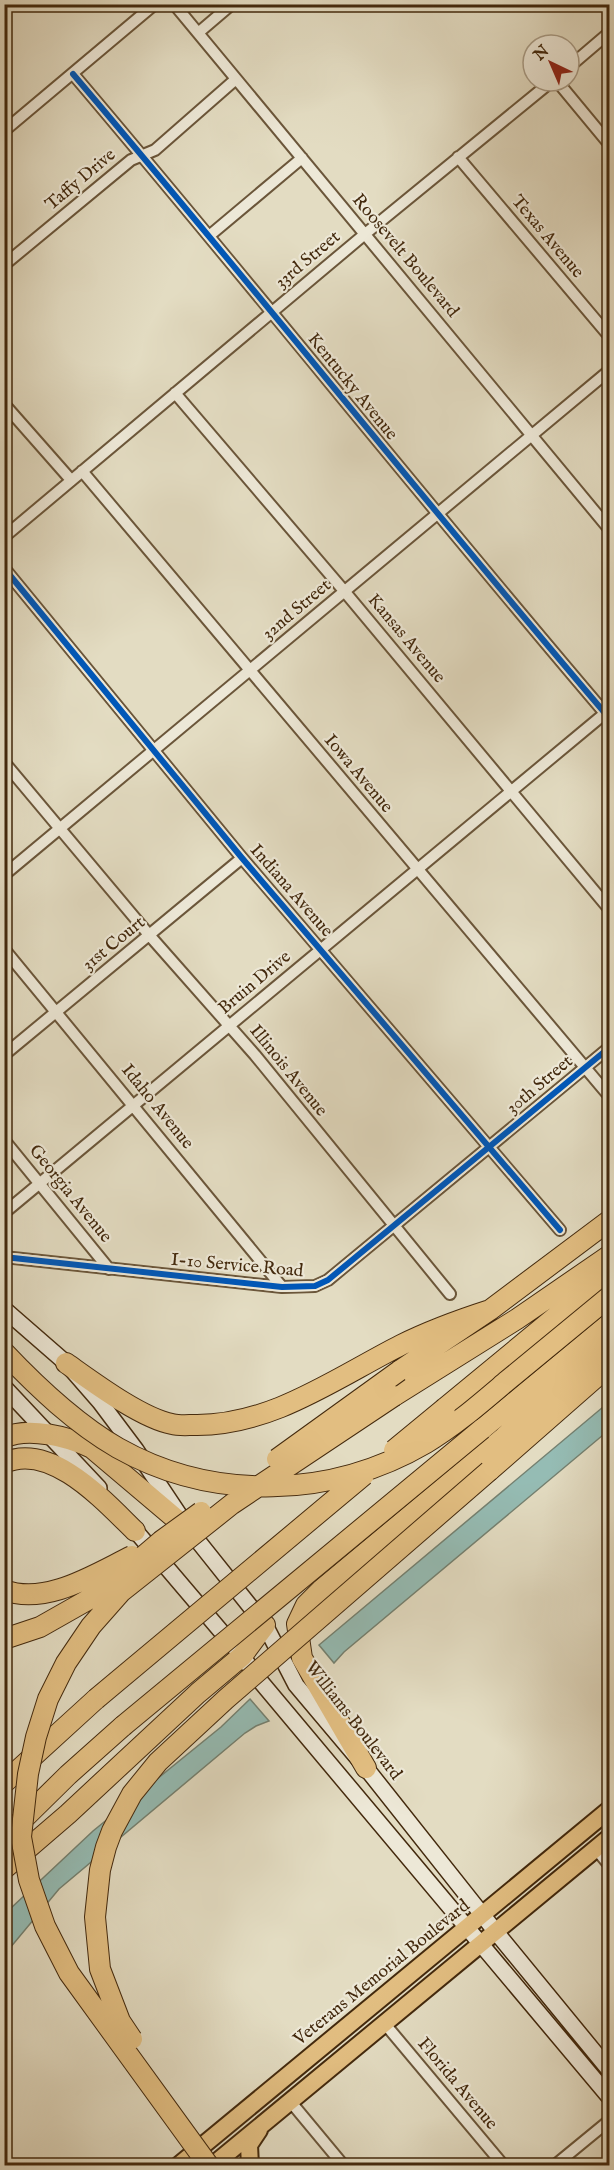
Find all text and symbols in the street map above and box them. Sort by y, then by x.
north arrow [521,33,581,93]
text: N [529,42,554,66]
street label: Taffy Drive [41,144,121,216]
street label: Roosevelt Boulevard [346,189,464,323]
street label: Texas Avenue [506,191,588,283]
street label: 33rd Street [271,226,345,294]
street label: Kentucky Avenue [302,329,402,445]
street label: 32nd Street [258,575,336,645]
street label: Kansas Avenue [362,590,450,688]
street label: Iowa Avenue [318,730,398,818]
street label: Indiana Avenue [244,840,338,942]
street label: 31st Court [78,912,150,976]
street label: Bruin Drive [214,946,296,1020]
street label: Illinois Avenue [244,1020,332,1122]
street label: 30th Street [502,1050,578,1120]
street label: Idaho Avenue [116,1060,198,1154]
street label: Georgia Avenue [23,1140,117,1248]
street label: I-10 Service Road [170,1249,305,1283]
street label: Williams Boulevard [299,1657,407,1785]
street label: Veterans Memorial Boulevard [288,1895,475,2052]
street label: Florida Avenue [412,2033,502,2135]

